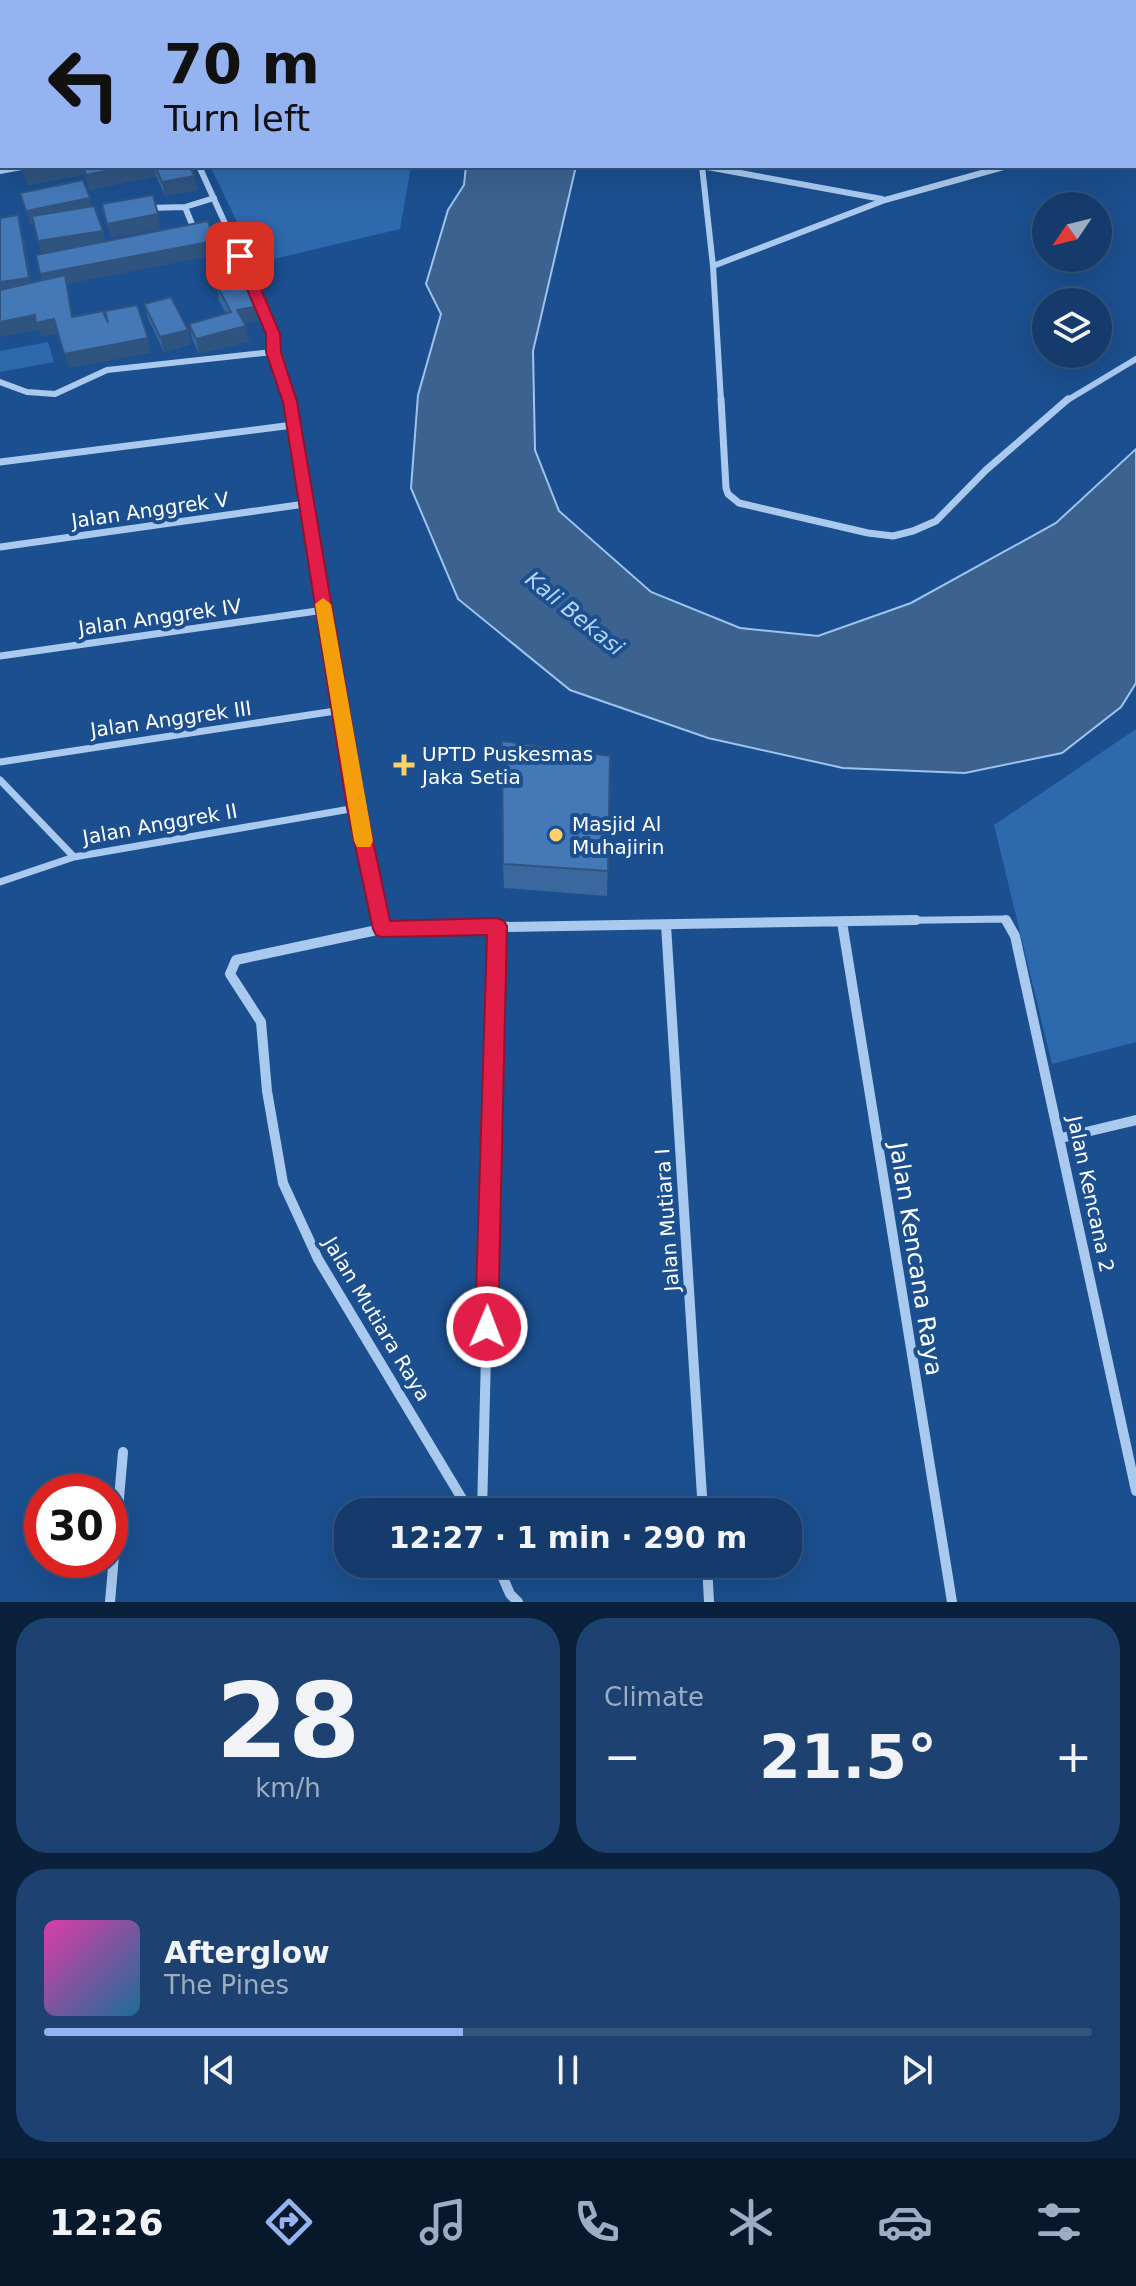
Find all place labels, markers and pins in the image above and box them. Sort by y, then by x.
pin [206,222,274,290]
place label: UPTD Puskesmas Jaka Setia [420,742,593,789]
marker: UPTD Puskesmas Jaka Setia [393,754,415,776]
place label: Masjid Al Muhajirin [572,812,664,859]
marker: Masjid Al Muhajirin [547,826,565,844]

